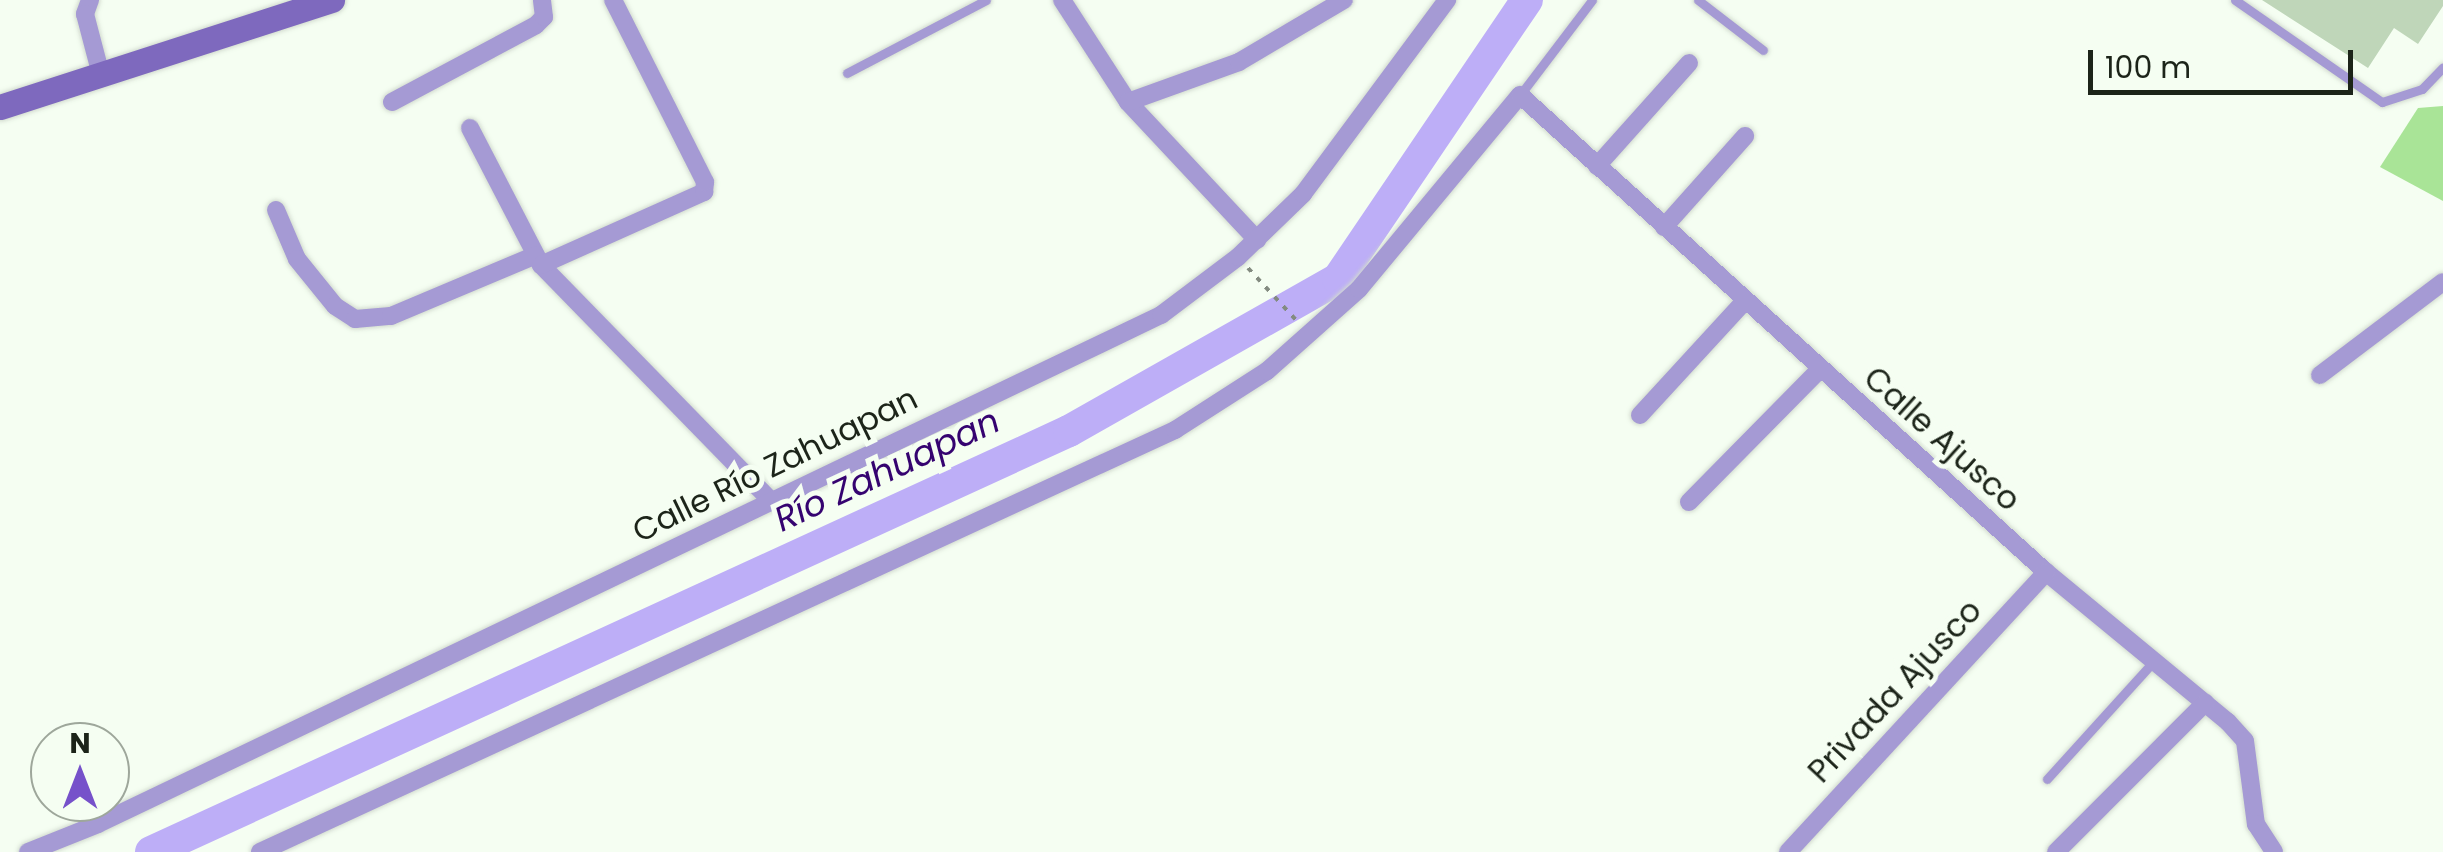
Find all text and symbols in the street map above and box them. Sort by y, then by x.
scale bar [2093,30,2358,92]
text: 100 m [2105,46,2191,89]
street label: Calle Ajusco [1856,359,2028,519]
street label: Calle Río Zahuapan [626,379,924,551]
water label: Río Zahuapan [768,400,1006,540]
street label: Privada Ajusco [1800,591,1990,791]
north arrow [30,722,130,822]
text: N [69,724,91,763]

